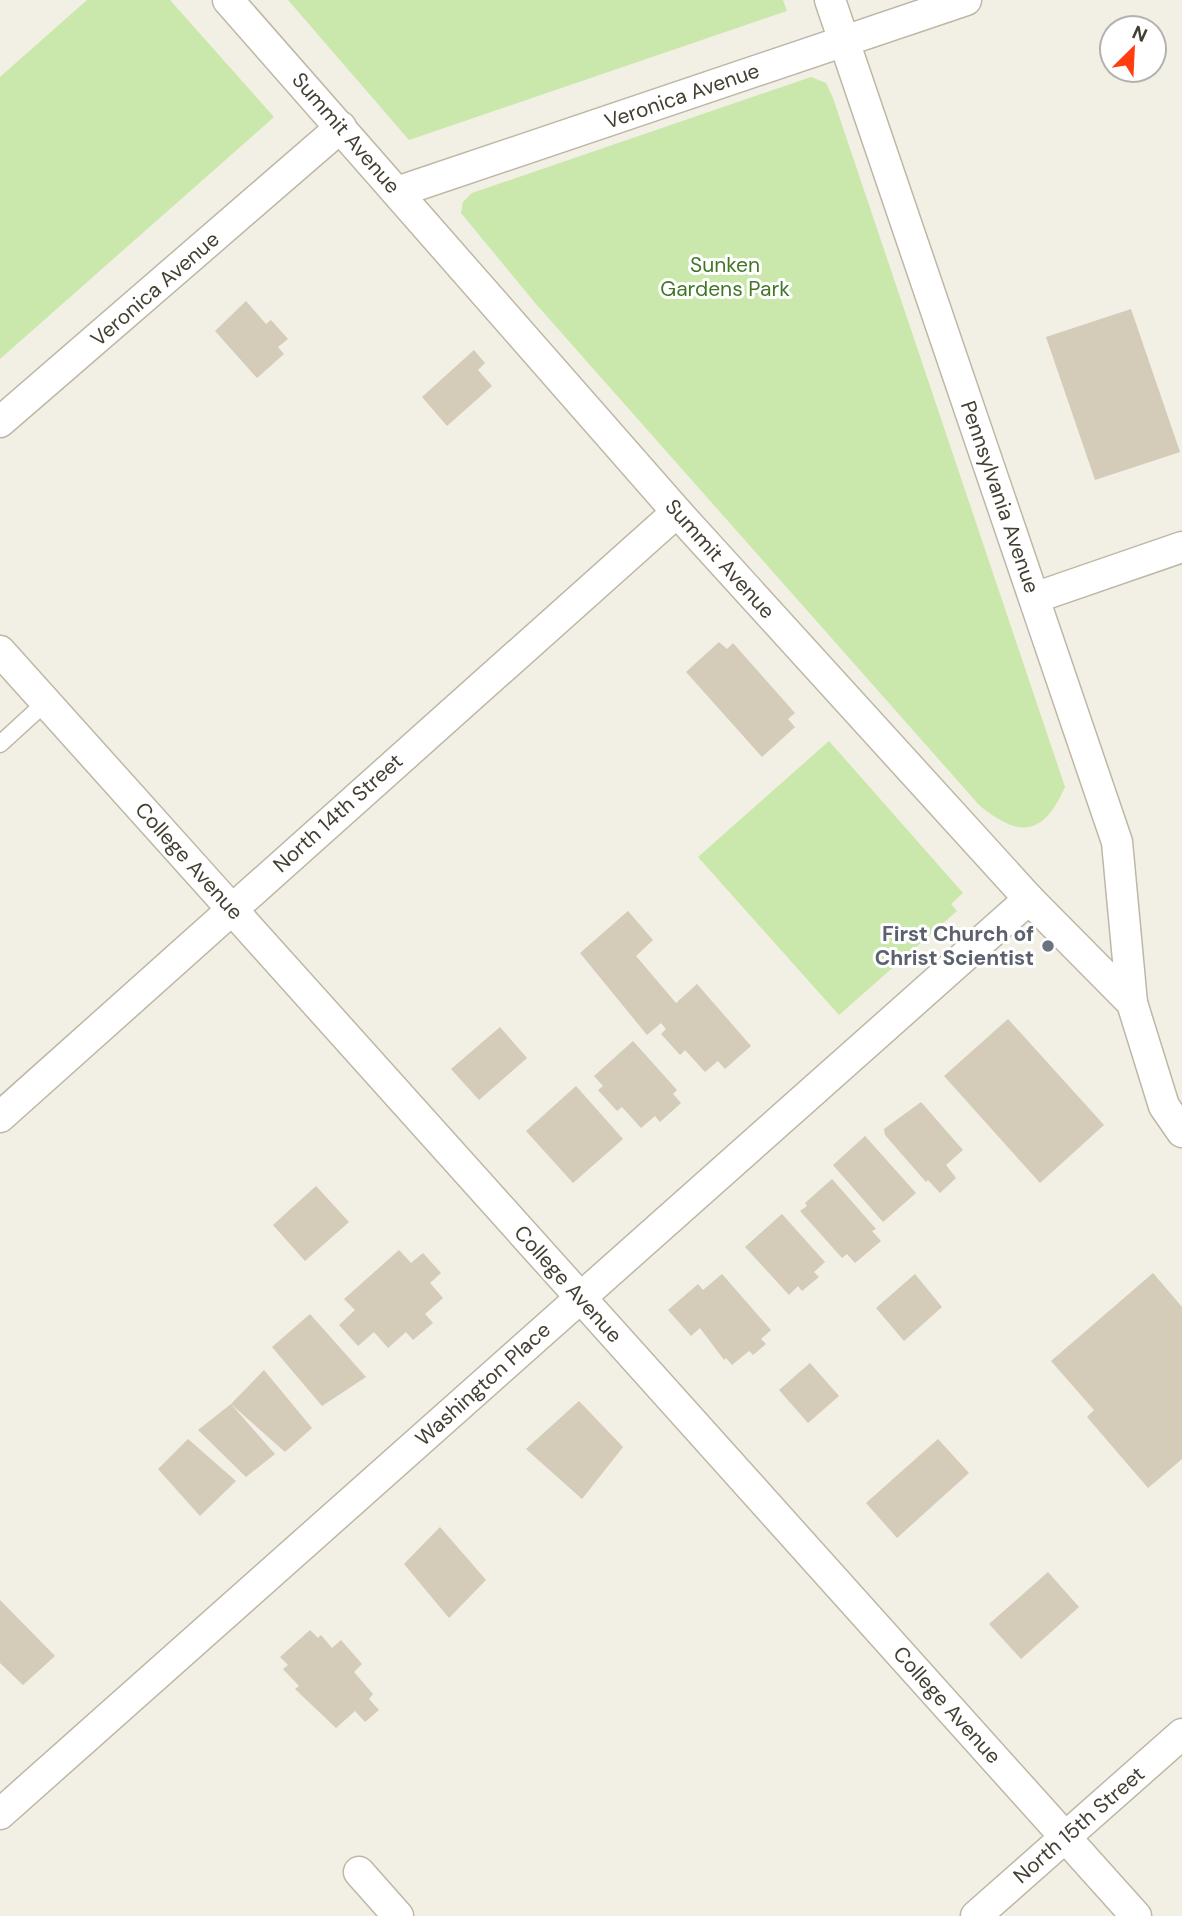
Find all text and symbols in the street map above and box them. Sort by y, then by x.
north arrow [1098,14,1168,84]
text: N [1128,20,1151,48]
street label: Veronica Avenue [601,56,763,136]
street label: Summit Avenue [286,67,406,200]
street label: Veronica Avenue [85,225,225,353]
park label: Sunken Gardens Park [660,251,790,303]
street label: Pennsylvania Avenue [954,397,1046,597]
street label: Summit Avenue [659,493,781,625]
street label: North 14th Street [267,747,409,879]
street label: College Avenue [129,796,249,926]
place label: First Church of Christ Scientist [875,920,1034,972]
marker: First Church of Christ Scientist [1040,938,1056,954]
street label: College Avenue [508,1219,628,1349]
street label: Washington Place [410,1316,556,1452]
street label: College Avenue [887,1640,1007,1770]
street label: North 15th Street [1007,1760,1151,1890]

